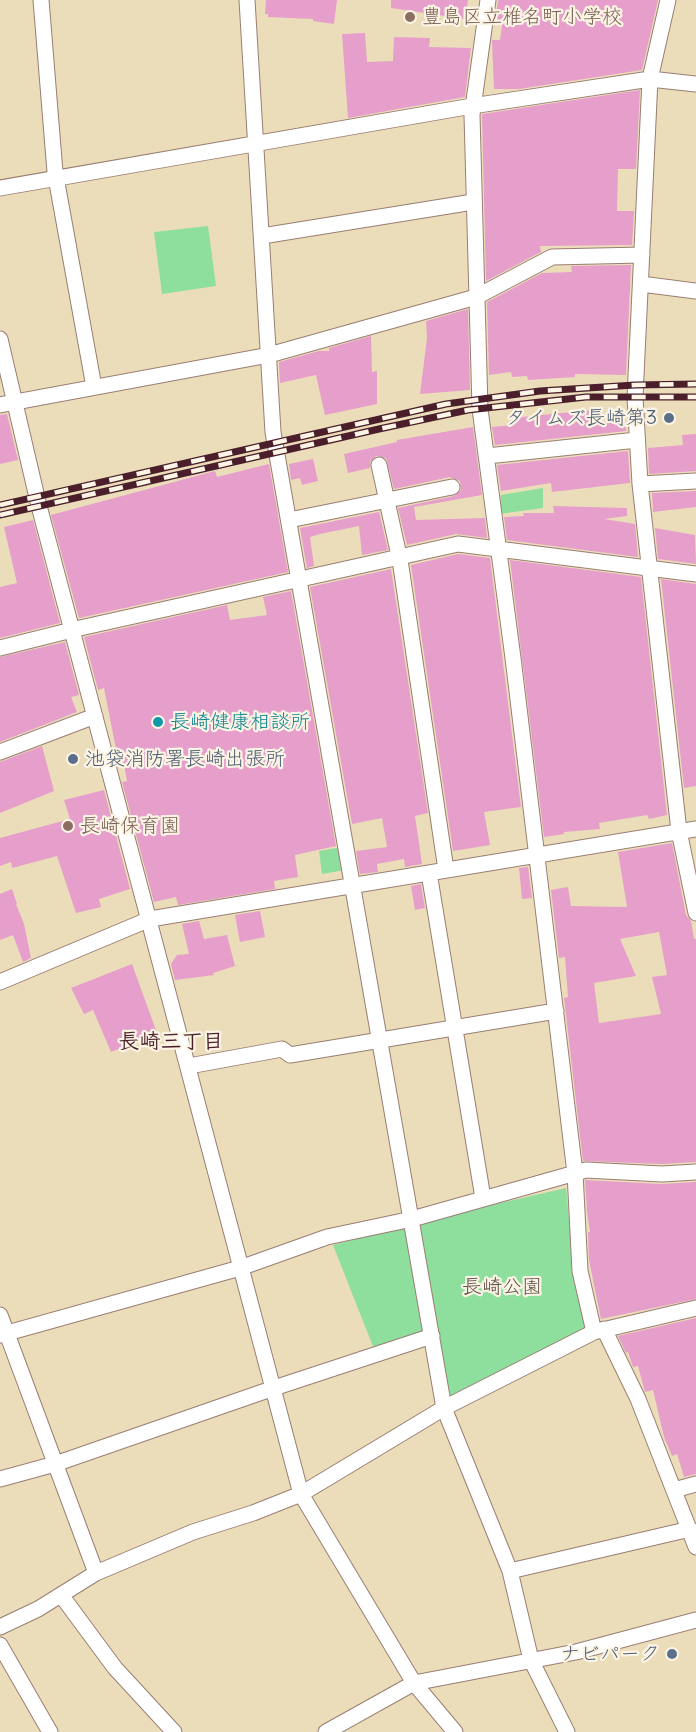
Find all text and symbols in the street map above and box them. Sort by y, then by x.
place label: 豊島区立椎名町小学校 [422,5,622,29]
marker: 豊島区立椎名町小学校 [403,10,417,24]
place label: タイムズ長崎第3 [506,406,657,430]
marker: タイムズ長崎第3 [662,411,676,425]
place label: 長崎健康相談所 [170,710,310,734]
marker: 長崎健康相談所 [151,715,165,729]
place label: 池袋消防署長崎出張所 [85,747,285,771]
marker: 池袋消防署長崎出張所 [66,752,80,766]
place label: 長崎保育園 [80,814,180,838]
marker: 長崎保育園 [61,819,75,833]
district label: 長崎三丁目 [119,1029,223,1055]
park label: 長崎公園 [462,1275,542,1299]
place label: ナビパーク [560,1642,660,1666]
marker: ナビパーク [665,1647,679,1661]

